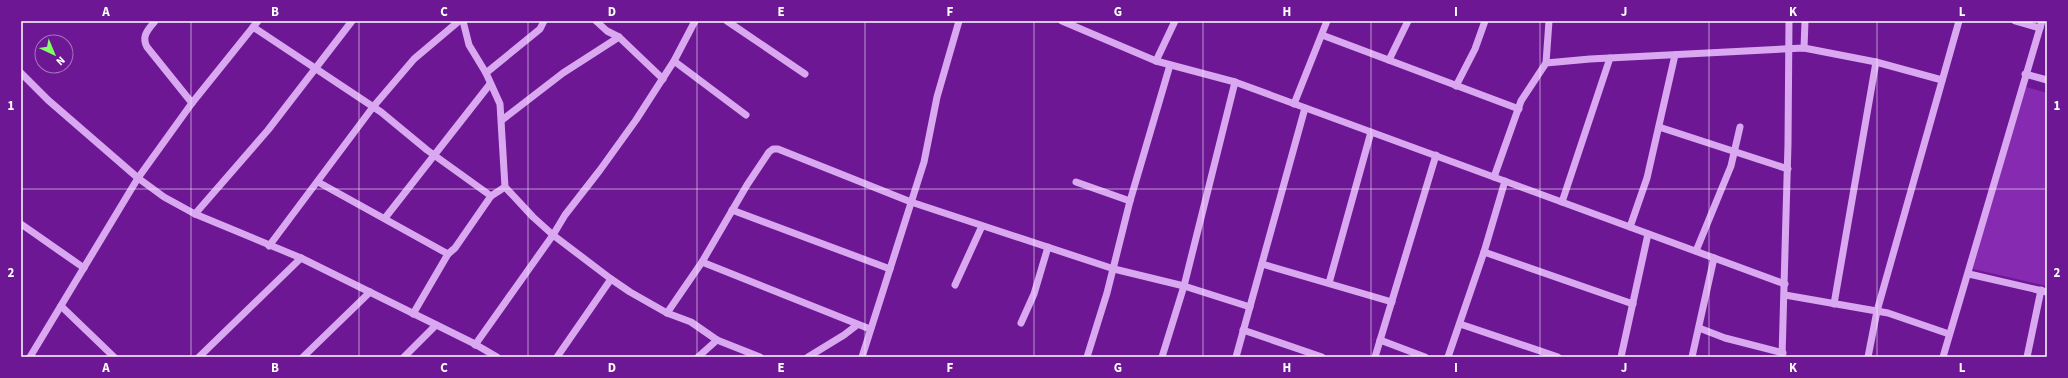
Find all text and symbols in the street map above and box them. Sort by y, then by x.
text: A [101,3,110,21]
text: B [271,3,279,21]
text: C [440,3,448,21]
text: D [608,3,616,21]
text: E [777,3,785,21]
text: F [947,3,954,21]
text: G [1114,3,1122,21]
text: H [1283,3,1291,21]
text: I [1454,3,1458,21]
text: J [1621,3,1627,21]
text: K [1789,3,1798,21]
text: L [1959,3,1966,21]
north arrow [34,34,74,74]
text: N [53,53,68,69]
text: 1 [8,97,15,115]
text: 1 [2054,97,2061,115]
text: 2 [8,264,15,282]
text: 2 [2054,264,2061,282]
text: A [101,359,110,377]
text: B [271,359,279,377]
text: C [440,359,448,377]
text: D [608,359,616,377]
text: E [777,359,785,377]
text: F [947,359,954,377]
text: G [1114,359,1122,377]
text: H [1283,359,1291,377]
text: I [1454,359,1458,377]
text: J [1621,359,1627,377]
text: K [1789,359,1798,377]
text: L [1959,359,1966,377]

